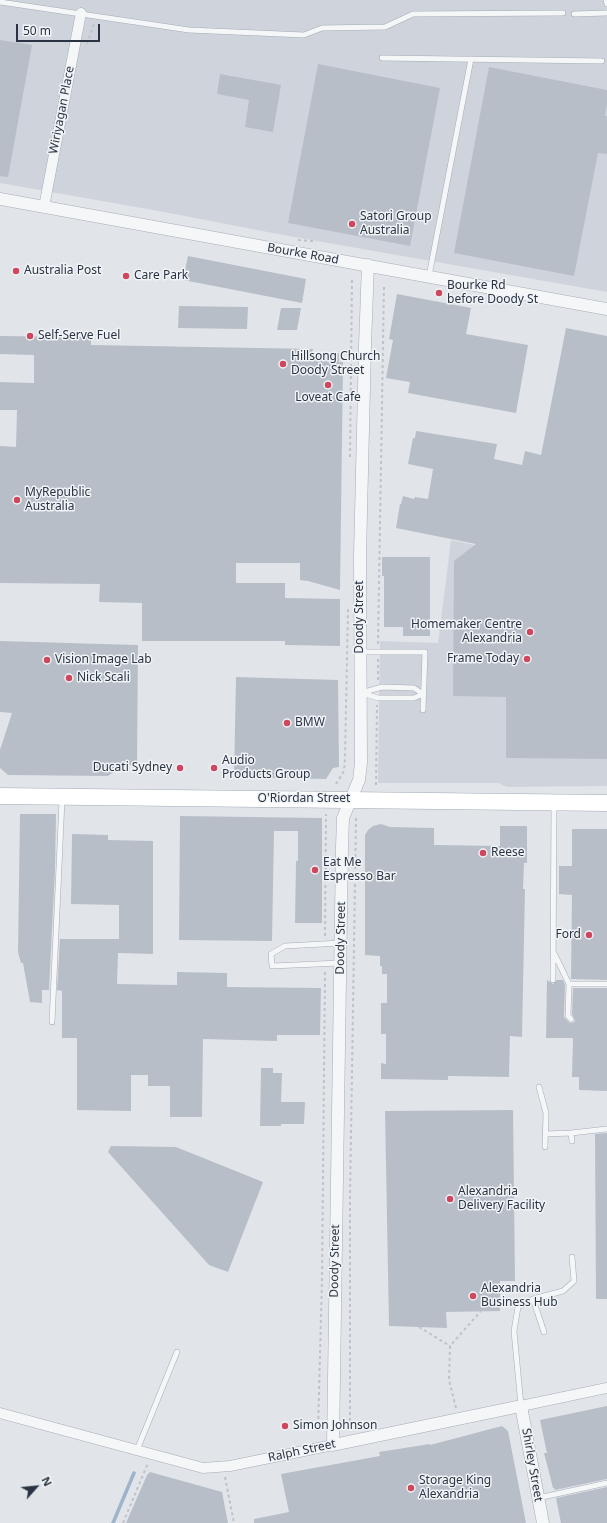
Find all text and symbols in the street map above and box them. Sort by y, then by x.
scale bar [18,16,102,42]
text: 50 m [23,22,51,39]
street label: Wiriyagan Place [46,65,78,155]
place label: Satori Group Australia [360,210,432,238]
marker: Satori Group Australia [347,219,357,229]
street label: Bourke Road [266,241,340,267]
place label: Australia Post [24,264,101,278]
marker: Australia Post [11,266,21,276]
place label: Care Park [134,269,188,283]
marker: Care Park [121,271,131,281]
place label: Bourke Rd before Doody St [447,279,538,307]
marker: Bourke Rd before Doody St [434,288,444,298]
place label: Self-Serve Fuel [38,329,120,343]
marker: Self-Serve Fuel [25,331,35,341]
place label: Hillsong Church Doody Street [291,350,380,378]
marker: Hillsong Church Doody Street [278,359,288,369]
marker: Loveat Cafe [323,380,333,390]
place label: Loveat Cafe [295,391,361,405]
place label: MyRepublic Australia [25,486,90,514]
marker: MyRepublic Australia [12,495,22,505]
street label: Doody Street [353,580,367,654]
place label: Homemaker Centre Alexandria [411,618,522,646]
marker: Homemaker Centre Alexandria [525,627,535,637]
place label: Frame Today [447,652,519,666]
place label: Vision Image Lab [55,653,152,667]
marker: Frame Today [522,654,532,664]
marker: Vision Image Lab [42,655,52,665]
place label: Nick Scali [77,671,130,685]
marker: Nick Scali [64,673,74,683]
place label: BMW [295,716,325,730]
marker: BMW [282,718,292,728]
place label: Audio Products Group [222,754,310,782]
place label: Ducati Sydney [93,761,172,775]
marker: Ducati Sydney [175,763,185,773]
marker: Audio Products Group [209,763,219,773]
street label: O'Riordan Street [258,792,350,806]
place label: Reese [491,846,525,860]
marker: Reese [478,848,488,858]
place label: Eat Me Espresso Bar [323,856,396,884]
marker: Eat Me Espresso Bar [310,865,320,875]
street label: Doody Street [333,901,349,975]
place label: Ford [555,928,581,942]
marker: Ford [584,930,594,940]
place label: Alexandria Delivery Facility [458,1185,545,1213]
marker: Alexandria Delivery Facility [445,1194,455,1204]
street label: Doody Street [327,1224,343,1298]
place label: Alexandria Business Hub [481,1282,558,1310]
marker: Alexandria Business Hub [468,1291,478,1301]
place label: Simon Johnson [293,1419,377,1433]
marker: Simon Johnson [280,1421,290,1431]
street label: Shirley Street [518,1427,546,1503]
street label: Ralph Street [267,1437,337,1465]
north arrow [16,1467,56,1507]
text: N [38,1474,56,1489]
place label: Storage King Alexandria [419,1474,491,1502]
marker: Storage King Alexandria [406,1483,416,1493]

